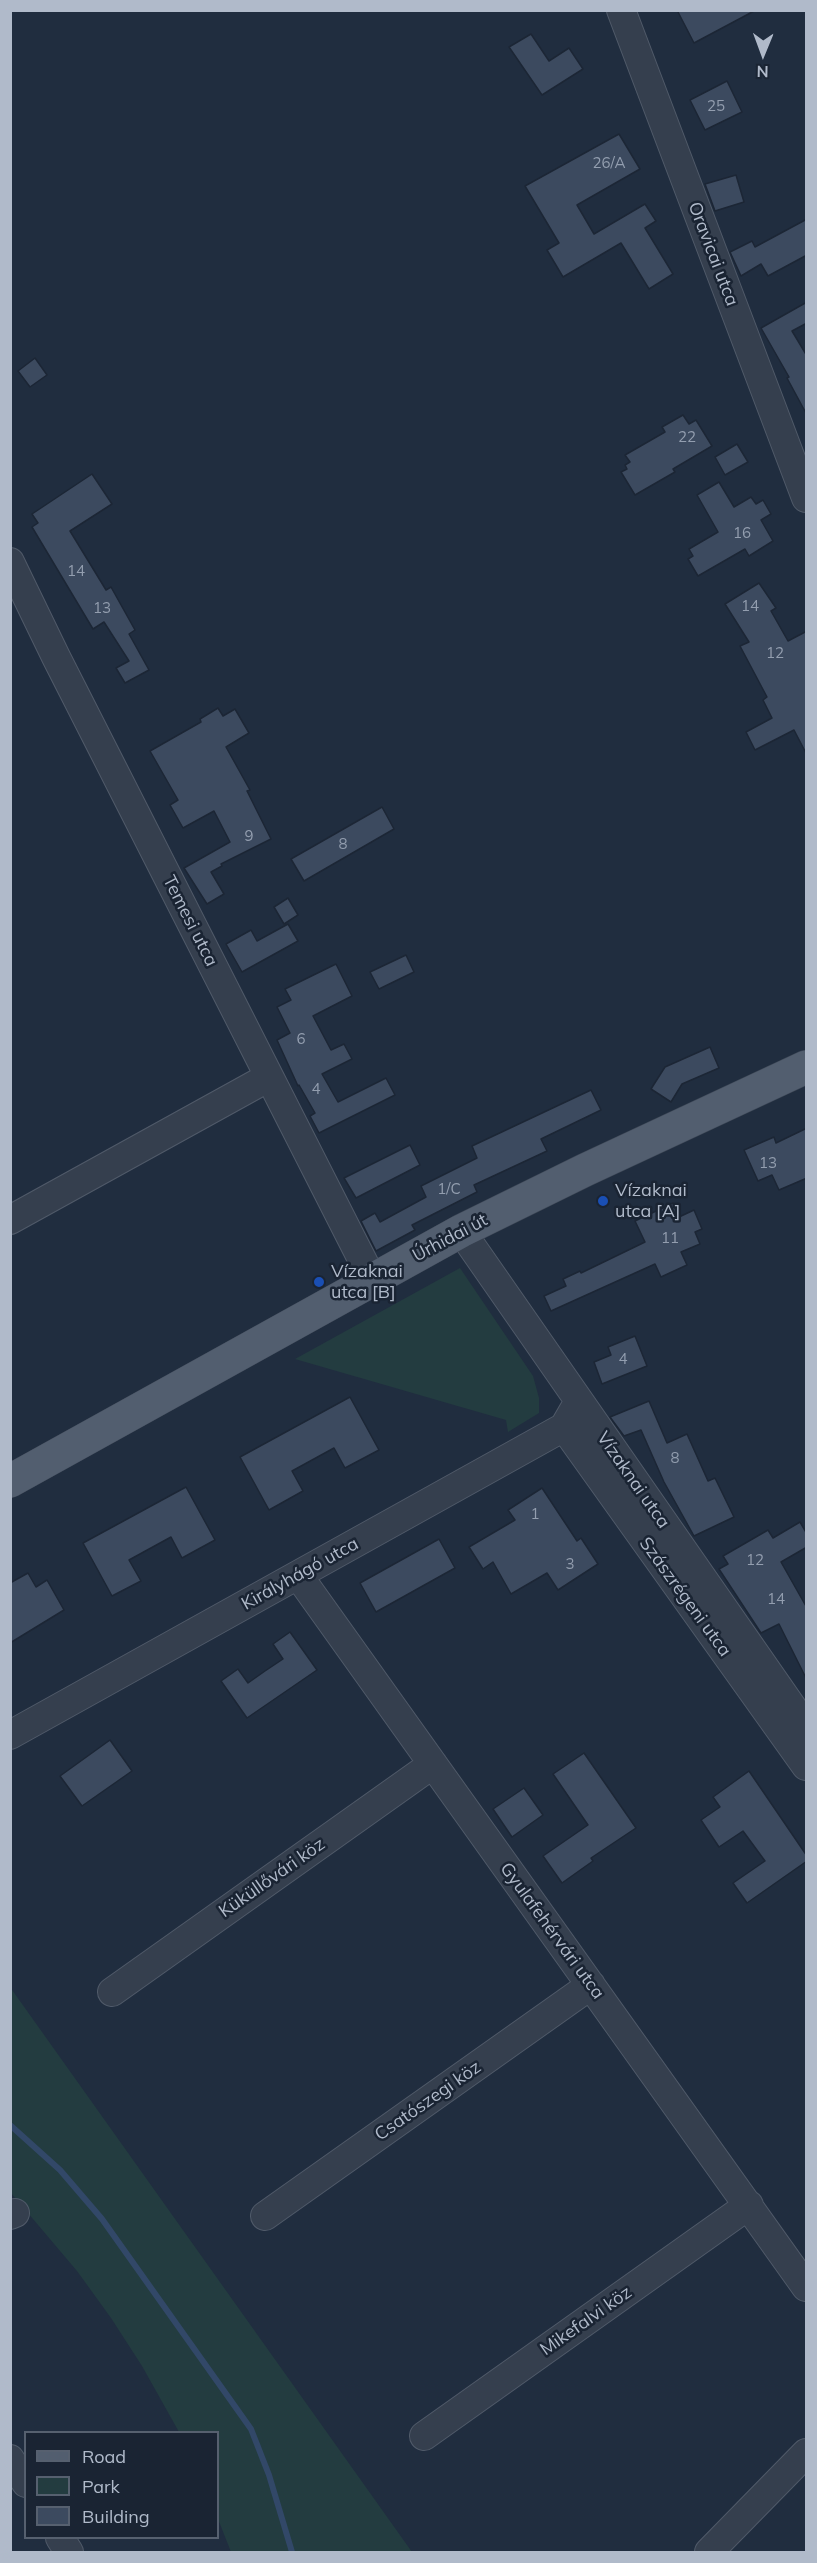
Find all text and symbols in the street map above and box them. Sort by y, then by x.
north arrow [733,24,793,84]
text: N [756,62,769,82]
house number: 25 [707,97,725,115]
house number: 26/A [592,154,626,172]
street label: Oravicai utca [683,199,743,309]
house number: 22 [678,428,696,446]
house number: 16 [733,524,751,542]
house number: 14 [67,562,85,580]
house number: 14 [741,597,759,615]
house number: 13 [93,599,111,617]
house number: 12 [766,644,784,662]
house number: 9 [245,827,253,845]
house number: 8 [339,835,347,853]
street label: Temesi utca [158,872,222,970]
house number: 6 [297,1030,305,1048]
house number: 4 [312,1080,320,1098]
house number: 13 [759,1154,777,1172]
house number: 1/C [437,1180,461,1198]
place label: Vízaknai utca [A] [615,1180,687,1222]
marker: Vízaknai utca [A] [596,1194,610,1208]
street label: Úrhidai út [409,1209,491,1267]
house number: 11 [661,1229,679,1247]
place label: Vízaknai utca [B] [331,1261,403,1304]
marker: Vízaknai utca [B] [312,1275,326,1289]
house number: 4 [619,1350,627,1368]
street label: Vízaknai utca [592,1428,674,1532]
house number: 8 [671,1449,679,1467]
house number: 1 [531,1505,539,1523]
street label: Királyhágó utca [238,1533,362,1615]
street label: Szászrégeni utca [634,1533,736,1661]
house number: 12 [746,1551,764,1569]
house number: 3 [566,1555,574,1573]
house number: 14 [767,1590,785,1608]
street label: Küküllővári köz [215,1833,329,1923]
street label: Gyulafehérvári utca [495,1859,609,2003]
street label: Csatószegi köz [371,2056,485,2146]
street label: Mikefalvi köz [536,2282,636,2360]
legend [24,2431,219,2539]
text: Road [82,2445,126,2468]
text: Park [82,2475,120,2498]
text: Building [82,2505,150,2528]

